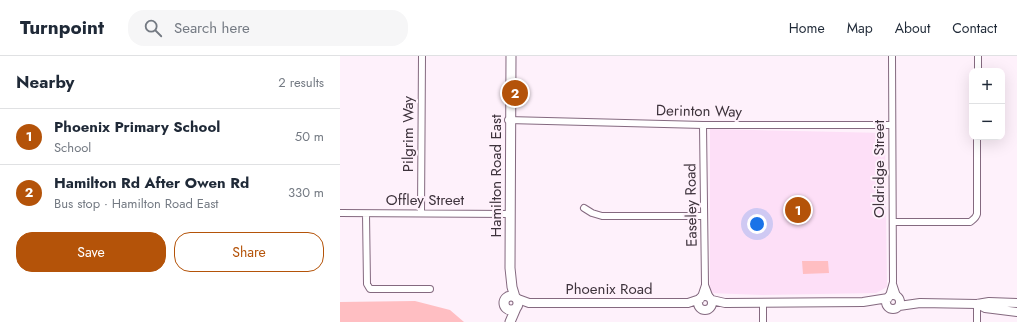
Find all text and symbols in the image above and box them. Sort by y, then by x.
search box [128,10,408,46]
text: Turnpoint [20,14,104,41]
icon: search [142,17,164,39]
text: Search here [174,17,250,39]
text: Home [789,18,825,38]
text: Map [847,18,873,38]
text: About [895,18,930,38]
text: Contact [952,18,997,38]
map controls [969,68,1005,140]
button: + [969,68,1005,104]
text: Nearby [16,70,74,94]
text: 2 results [278,73,324,92]
pin: 2 [502,78,528,108]
street label: Pilgrim Way [397,95,419,172]
street label: Derinton Way [656,99,743,123]
button: − [969,104,1005,140]
street label: Hamilton Road East [485,114,507,238]
text: Phoenix Primary School [54,116,220,138]
street label: Oldridge Street [868,120,890,218]
text: 1 [26,127,32,146]
text: 50 m [295,127,324,146]
text: School [54,138,91,157]
street label: Easeley Road [679,163,703,247]
text: Hamilton Rd After Owen Rd [54,172,249,194]
text: 2 [25,183,33,202]
text: 330 m [288,183,324,202]
street label: Offley Street [386,189,465,211]
text: Bus stop · Hamilton Road East [54,194,219,213]
pin: 1 [785,195,811,225]
your location [747,214,767,234]
button: Save [16,232,166,272]
button: Share [174,232,324,272]
street label: Phoenix Road [566,278,652,300]

